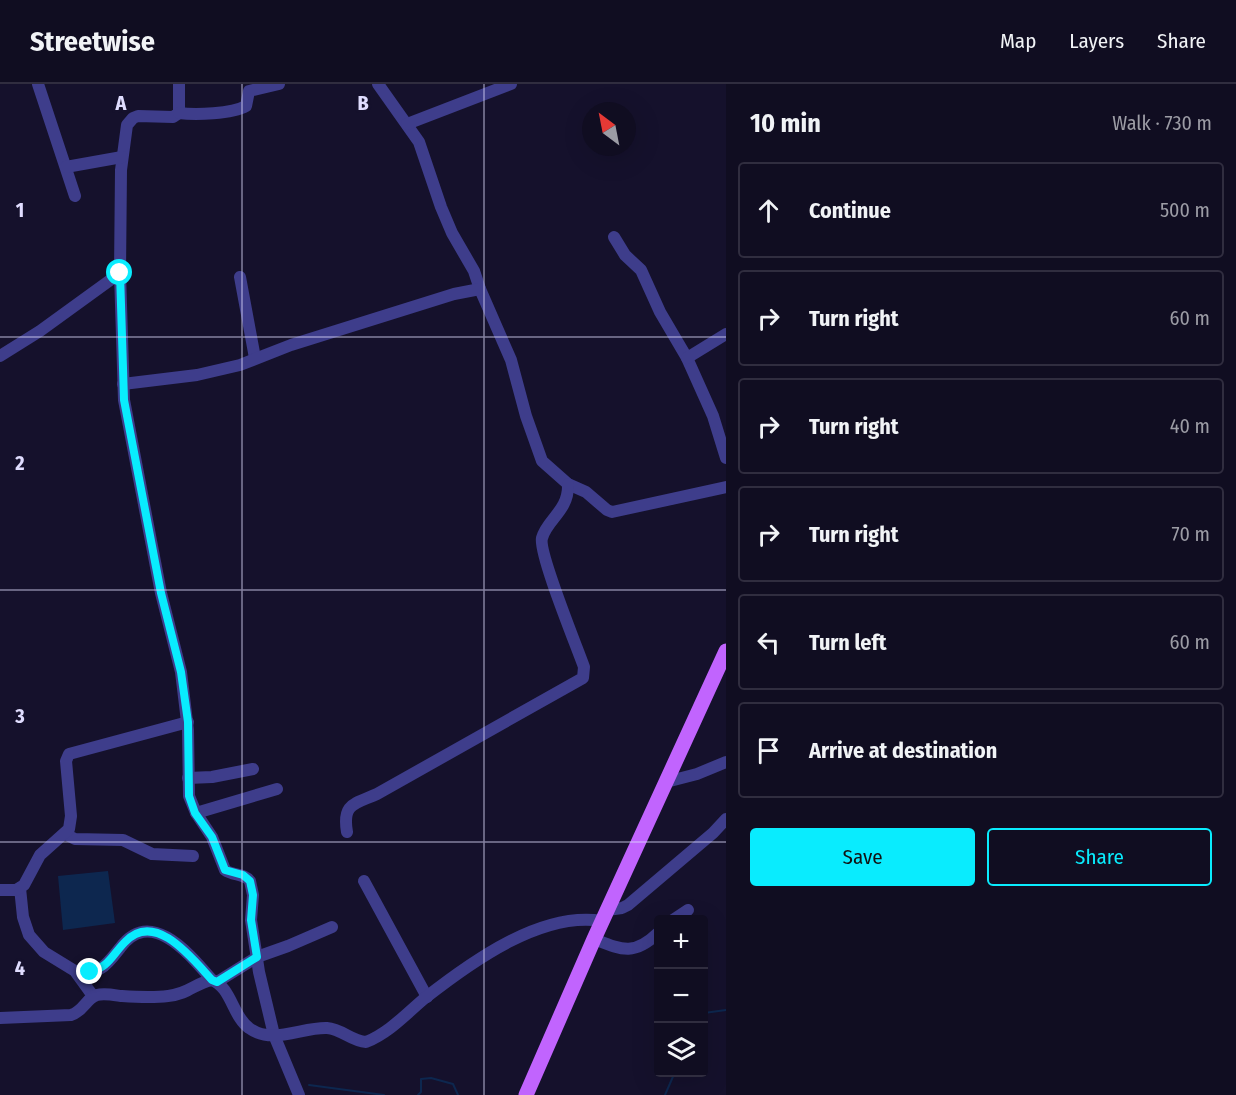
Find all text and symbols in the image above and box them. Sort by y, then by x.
text: Streetwise [30,25,155,58]
text: Map [1000,28,1036,54]
text: Layers [1069,28,1124,54]
text: Share [1157,28,1206,54]
text: A [115,91,128,115]
text: B [357,91,369,115]
north arrow [582,102,636,156]
text: 10 min [750,108,821,139]
text: Walk · 730 m [1112,111,1212,135]
icon: ahead [752,194,785,227]
text: Continue [809,197,891,224]
text: 1 [16,198,24,222]
text: 500 m [1160,198,1210,222]
route start [106,259,132,285]
icon: right [752,302,785,335]
text: Turn right [809,305,898,332]
text: 60 m [1170,306,1210,330]
icon: right [752,410,785,443]
text: Turn right [809,413,898,440]
text: 40 m [1170,414,1210,438]
text: 2 [14,451,25,475]
icon: right [752,518,785,551]
text: Turn right [809,521,898,548]
text: 70 m [1172,522,1210,546]
icon: left [752,626,785,659]
text: Turn left [809,629,887,656]
text: 60 m [1170,630,1210,654]
text: 3 [14,704,25,728]
icon: arrive [752,734,785,767]
text: Arrive at destination [809,737,997,764]
button: Save [750,828,975,886]
button: Share [987,828,1212,886]
map controls [654,915,708,1077]
button: + [654,915,708,969]
text: 4 [15,956,25,980]
route end [76,958,102,984]
button: − [654,969,708,1023]
button: layers [654,1023,708,1077]

